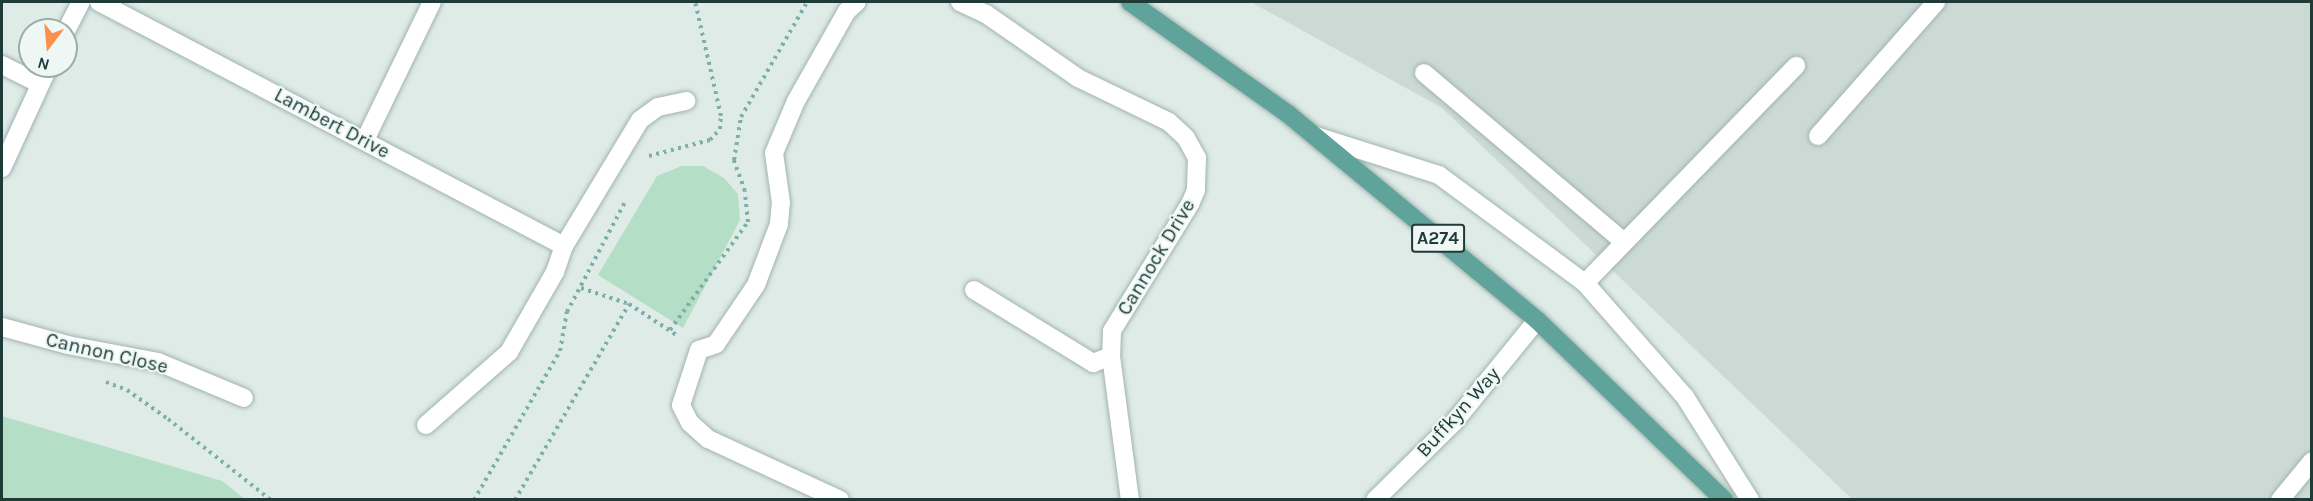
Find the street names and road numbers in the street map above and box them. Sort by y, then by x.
street label: Lambert Drive [270,82,394,164]
street label: Cannock Drive [1112,195,1200,319]
road number: A274 [1411,223,1465,253]
street label: Cannon Close [44,327,170,379]
street label: Buffkyn Way [1411,362,1505,462]

